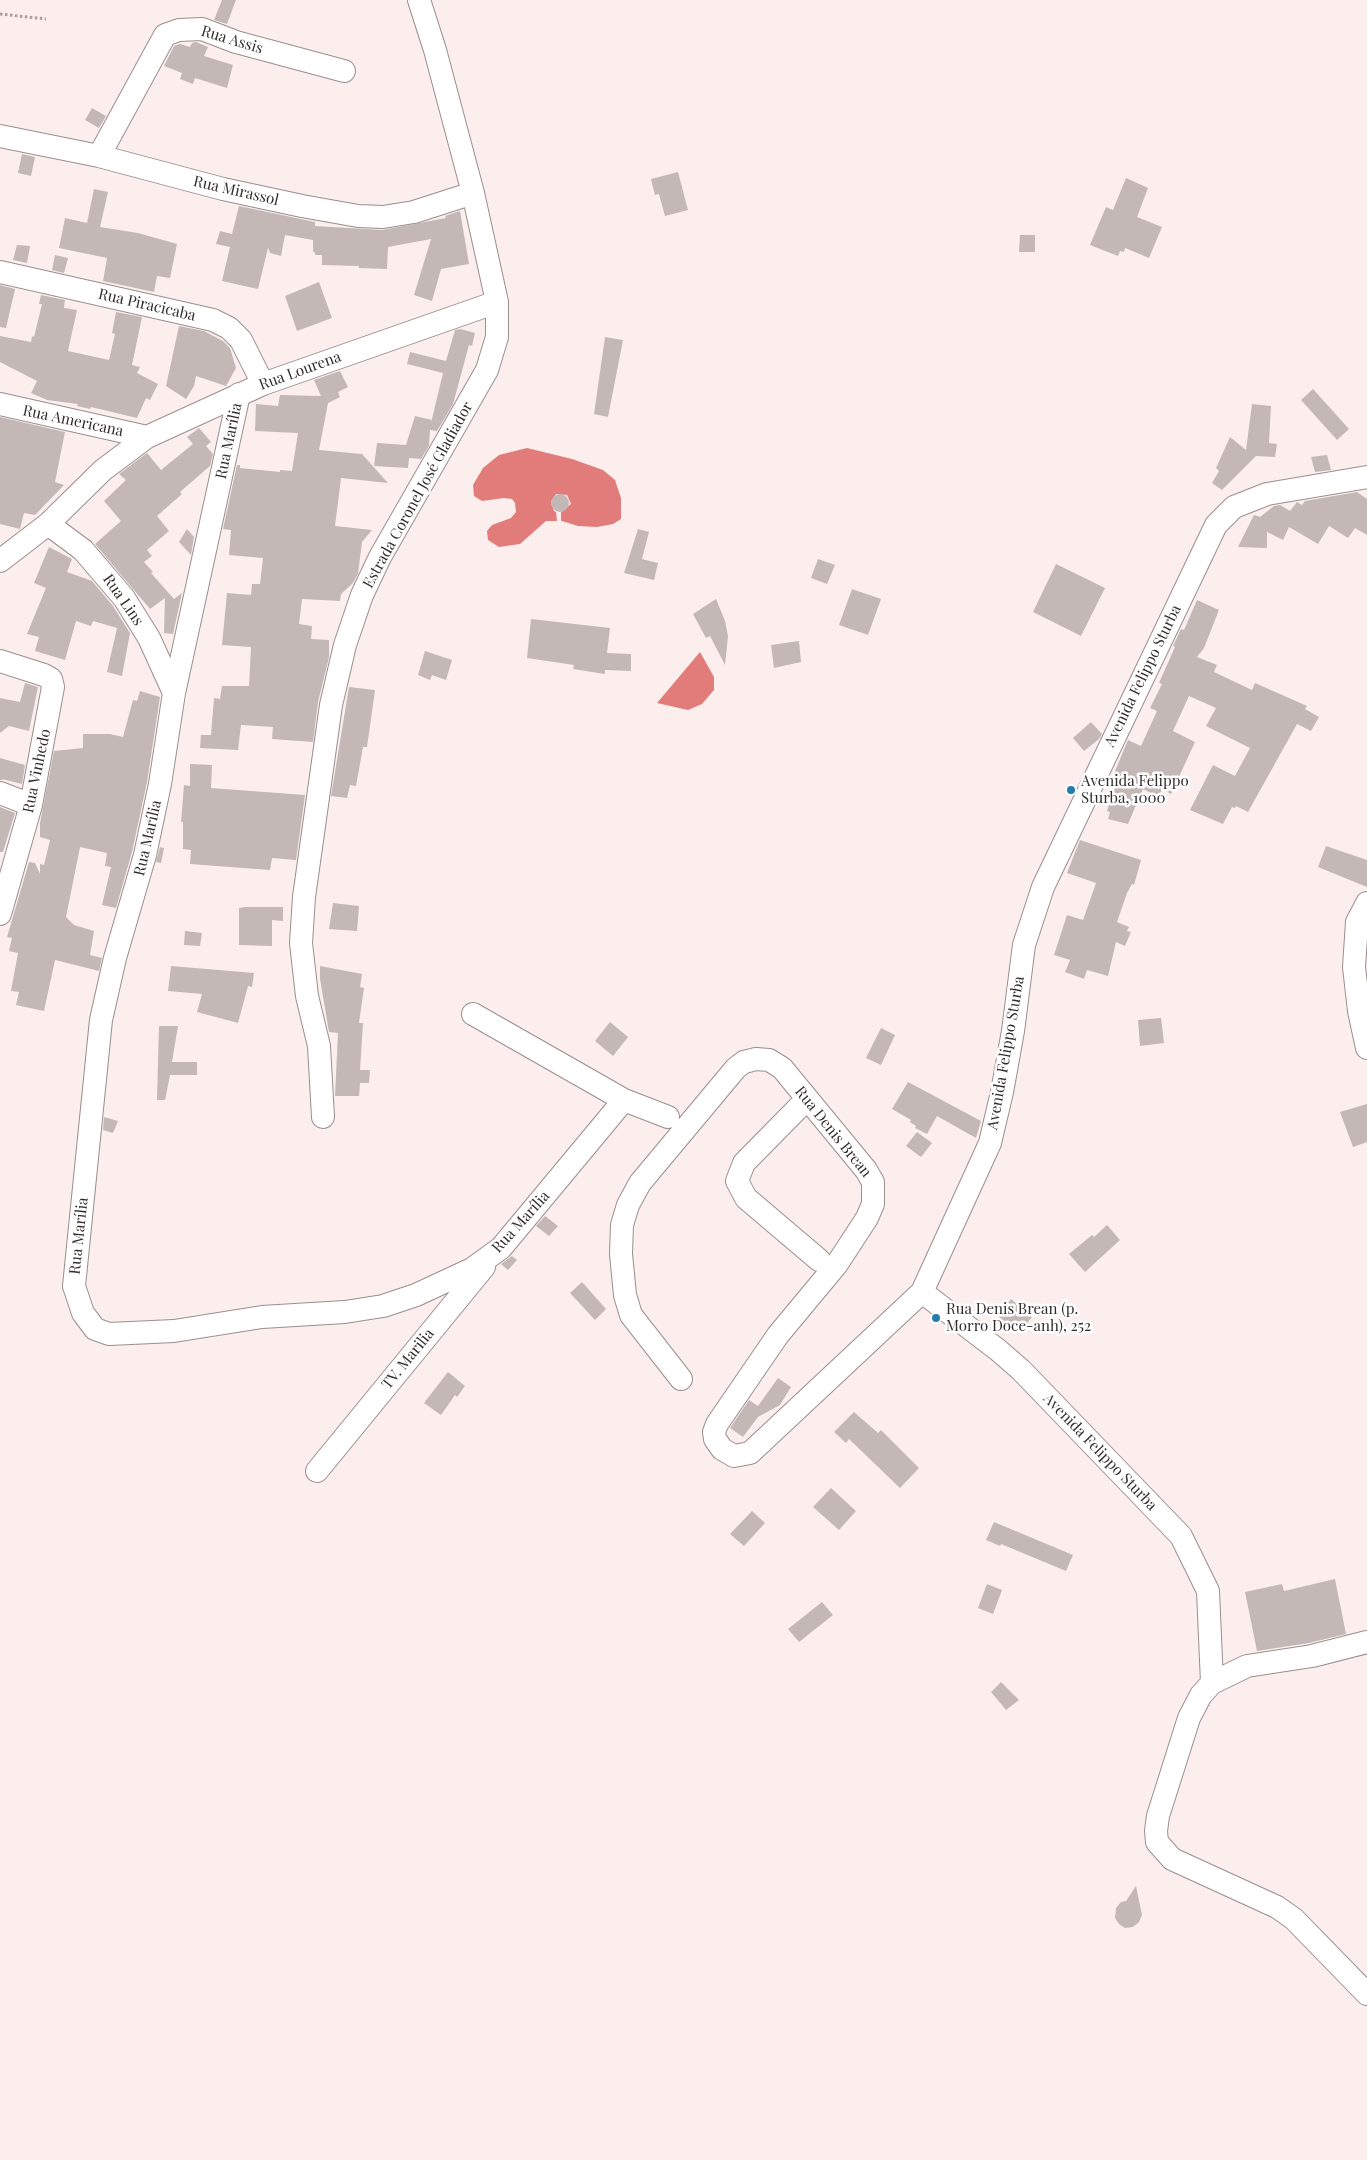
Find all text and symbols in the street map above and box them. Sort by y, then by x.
street label: Rua Assis [199,22,265,58]
street label: Rua Mirassol [192,172,280,210]
street label: Rua Piracicaba [97,285,197,325]
street label: Rua Lourena [257,348,343,394]
street label: Estrada Coronel José Gladiador [359,399,477,591]
street label: Rua Marília [212,401,246,481]
street label: Rua Americana [21,402,125,440]
street label: Rua Lins [99,571,147,629]
street label: Avenida Felippo Sturba [1101,602,1185,750]
street label: Rua Vinhedo [19,727,55,815]
place label: Avenida Felippo Sturba, 1000 [1081,772,1189,807]
marker: Avenida Felippo Sturba, 1000 [1065,784,1077,796]
street label: Rua Marília [131,798,165,878]
street label: Avenida Felippo Sturba [984,975,1028,1131]
street label: Rua Denis Brean [791,1083,875,1181]
street label: Rua Marília [488,1187,554,1257]
street label: Rua Marília [66,1197,92,1275]
place label: Rua Denis Brean (p. Morro Doce-anh), 252 [946,1300,1091,1335]
marker: Rua Denis Brean (p. Morro Doce-anh), 252 [930,1312,942,1324]
street label: TV. Marilia [378,1325,438,1393]
street label: Avenida Felippo Sturba [1039,1390,1161,1514]

